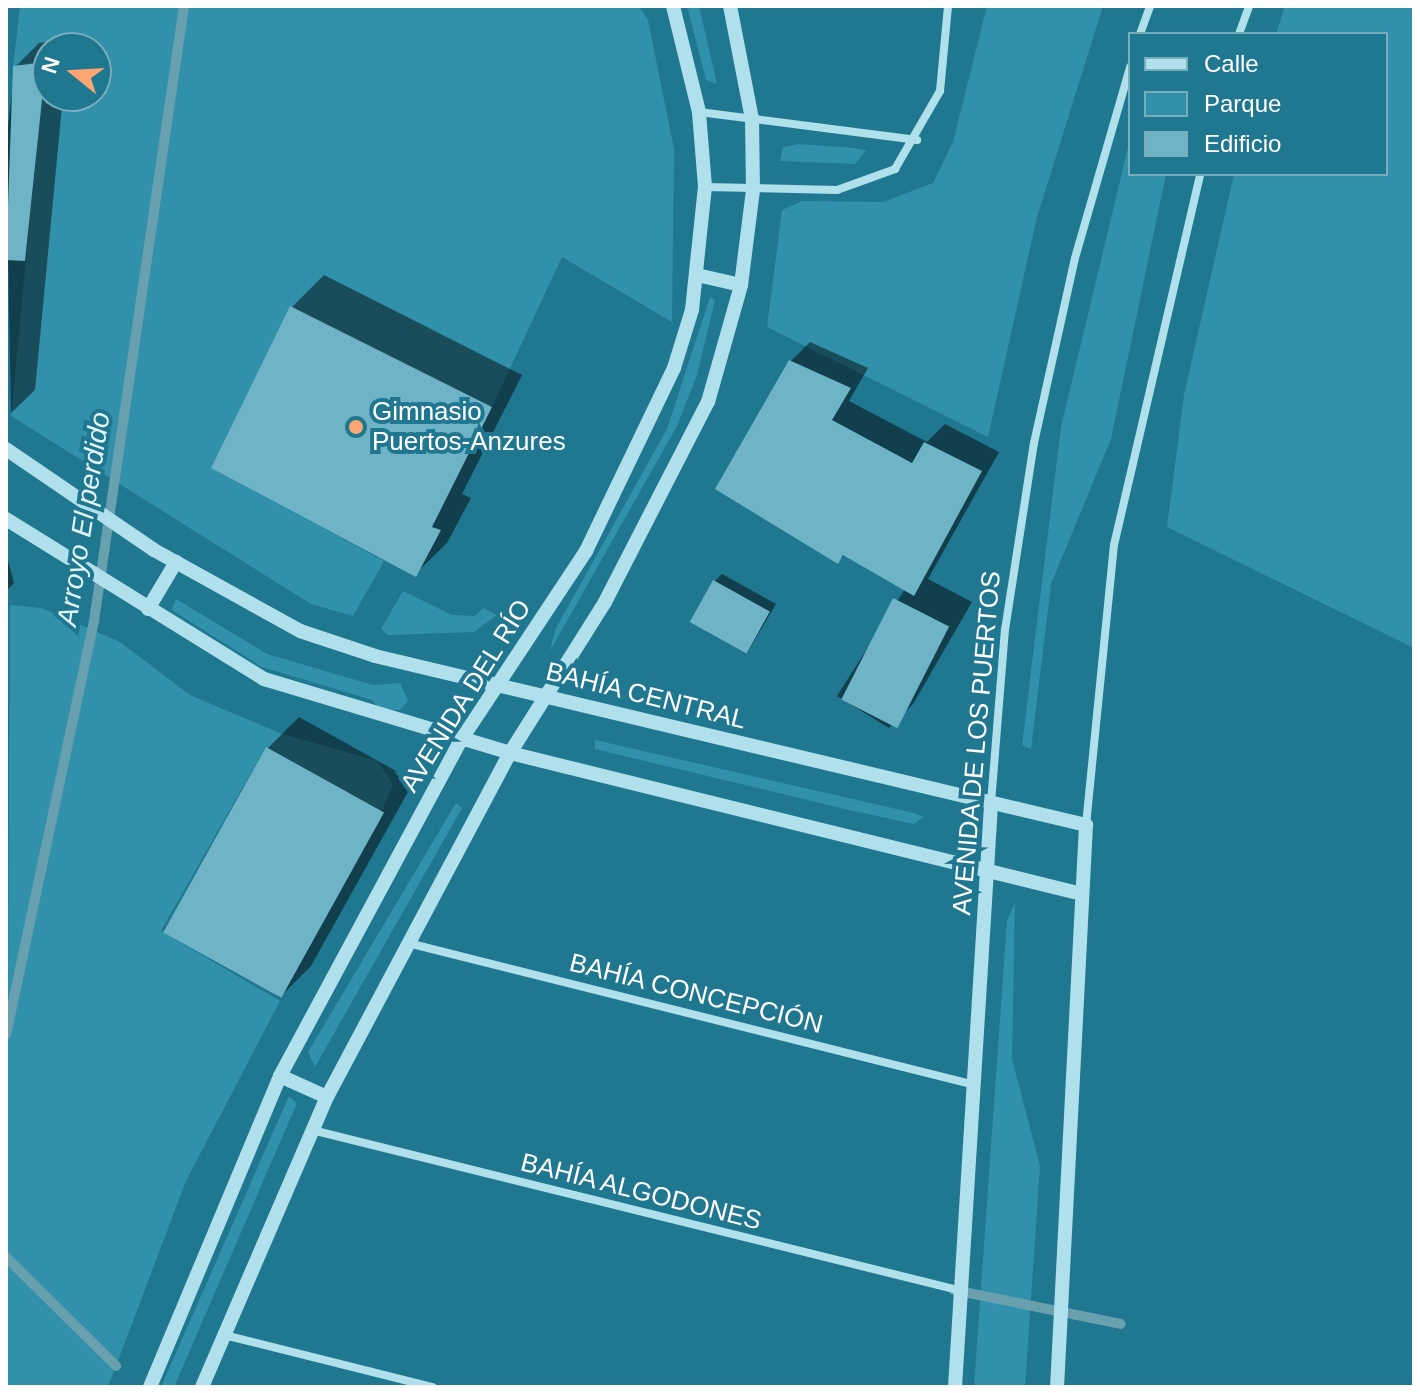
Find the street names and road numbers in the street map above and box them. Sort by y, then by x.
street label: AVENIDA DE LOS PUERTOS [946,569,1008,917]
street label: AVENIDA DEL RÍO [394,593,538,799]
street label: BAHÍA CENTRAL [542,656,750,736]
street label: BAHÍA CONCEPCIÓN [565,947,827,1041]
street label: BAHÍA ALGODONES [516,1147,766,1237]

